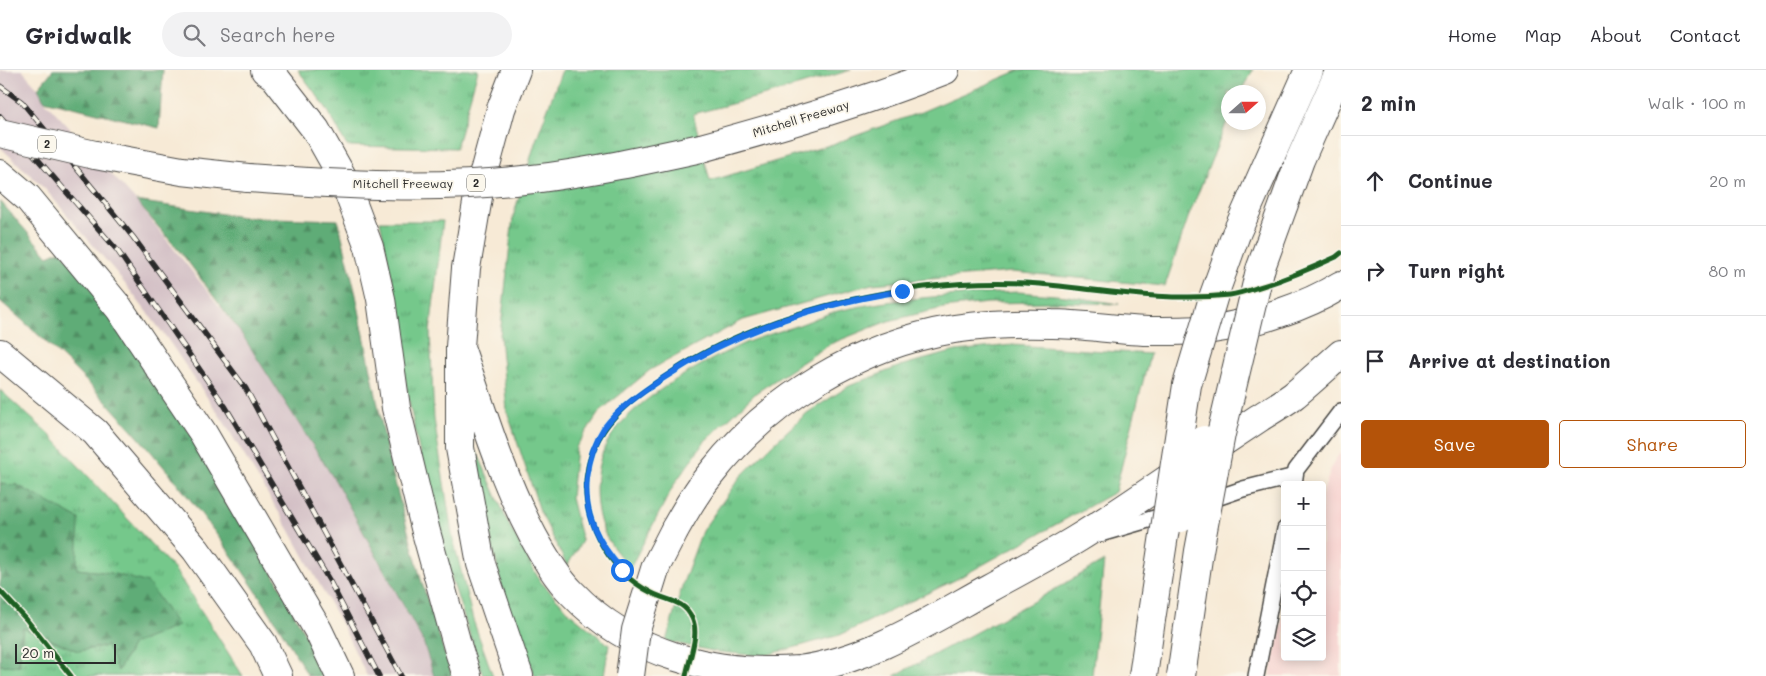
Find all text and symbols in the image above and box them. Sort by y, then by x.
search box [162,12,512,57]
text: Gridwalk [25,19,132,50]
icon: search [180,21,208,49]
text: Search here [220,22,336,47]
text: Home [1448,23,1497,47]
text: Map [1525,23,1561,47]
text: About [1589,23,1642,47]
text: Contact [1670,23,1741,47]
north arrow [1221,85,1266,130]
text: 2 min [1361,89,1416,116]
text: Walk · 100 m [1647,92,1746,113]
street label: Mitchell Freeway [750,96,851,140]
road number: 2 [38,136,56,152]
icon: ahead [1361,167,1389,195]
text: Continue [1408,168,1493,193]
text: 20 m [1709,170,1746,191]
street label: Mitchell Freeway [353,175,453,191]
road number: 2 [467,175,485,192]
icon: right [1361,257,1389,285]
text: Turn right [1408,258,1505,283]
text: 80 m [1709,260,1746,281]
route end [891,280,914,303]
icon: arrive [1361,347,1389,375]
text: Arrive at destination [1408,348,1611,373]
button: Save [1361,420,1549,468]
button: Share [1559,420,1746,468]
map controls [1281,481,1326,661]
button: + [1281,481,1326,526]
button: − [1281,526,1326,571]
route start [611,559,634,582]
button: locate [1281,571,1326,616]
button: layers [1281,616,1326,661]
scale bar [15,641,116,664]
text: 20 m [22,643,54,662]

